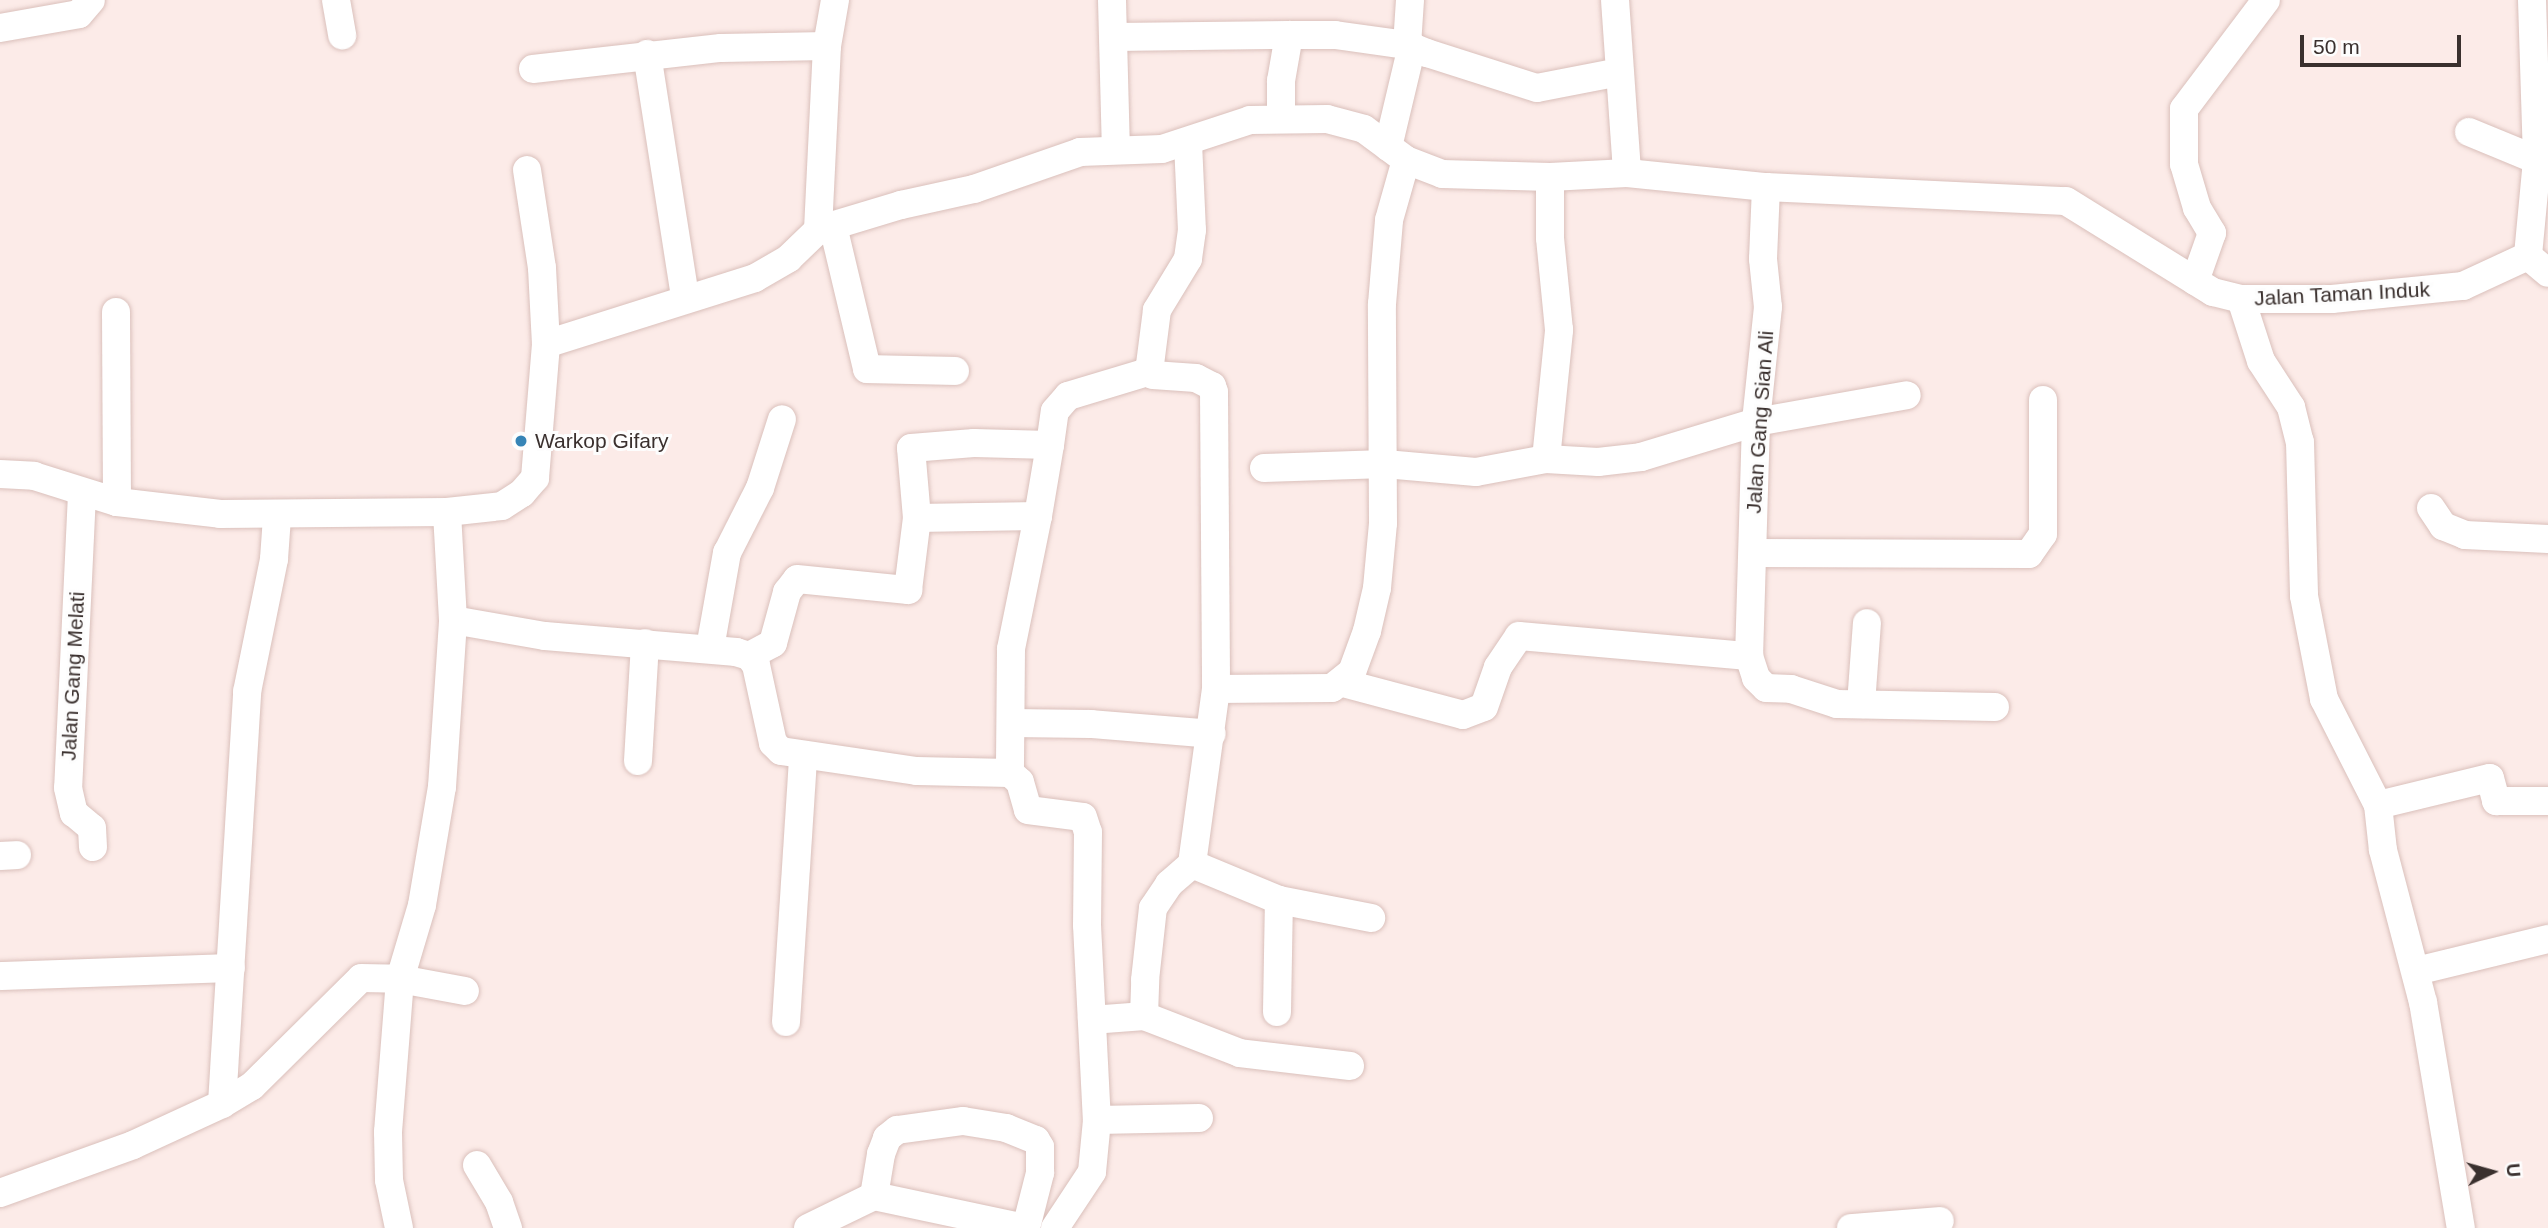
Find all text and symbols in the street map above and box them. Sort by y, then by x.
scale bar [2303,21,2464,65]
text: 50 m [2313,35,2360,58]
street label: Jalan Taman Induk [2253,277,2431,311]
street label: Jalan Gang Sian Ali [1741,329,1779,515]
place label: Warkop Gifary [535,428,668,454]
marker: Warkop Gifary [513,433,529,449]
street label: Jalan Gang Melati [56,591,90,761]
north arrow [2457,1137,2527,1207]
text: U [2502,1162,2524,1178]

